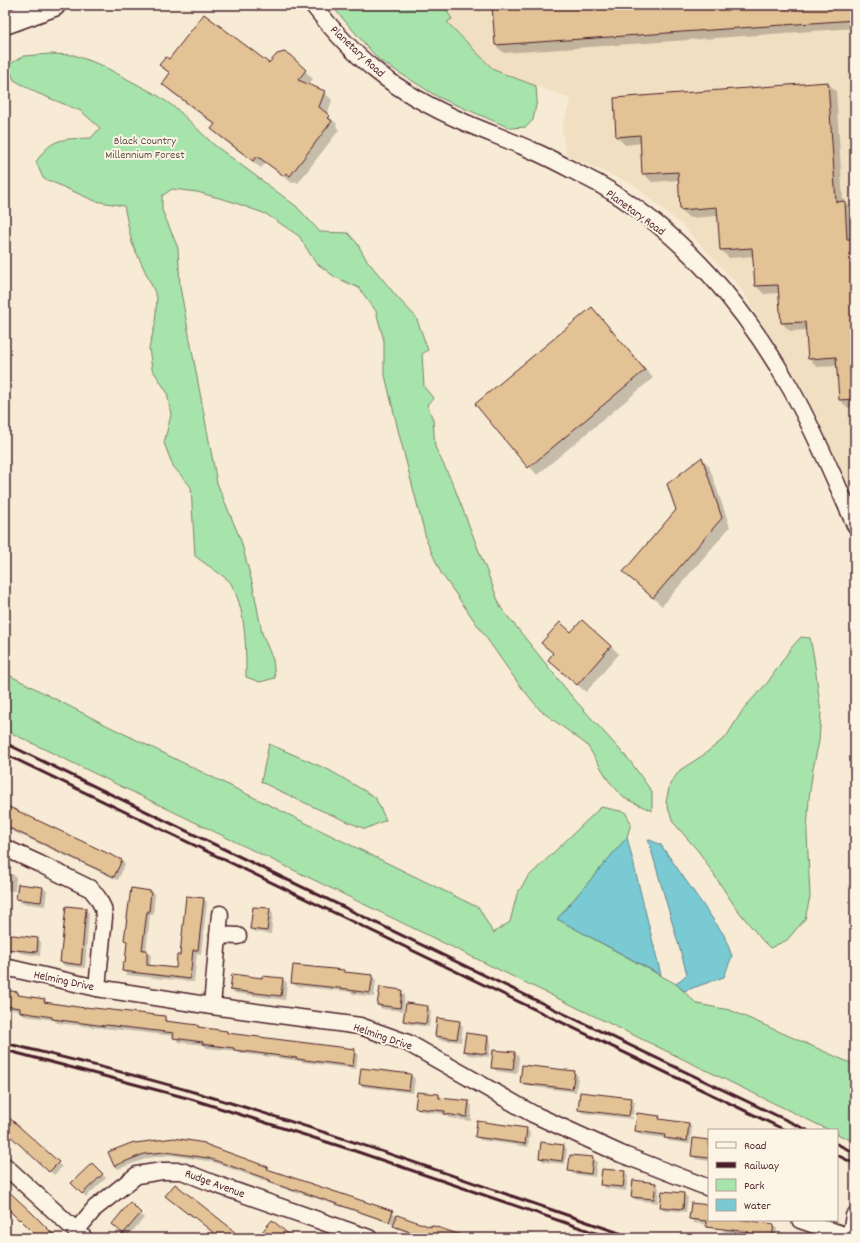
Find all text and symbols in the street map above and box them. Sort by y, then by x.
street label: Planetary Road [326,22,388,82]
park label: Black Country Millennium Forest [105,133,185,164]
street label: Planetary Road [602,186,668,240]
street label: Helming Drive [32,967,95,996]
street label: Helming Drive [351,1019,414,1055]
legend [708,1129,838,1221]
text: Road [744,1138,766,1155]
text: Railway [744,1158,780,1175]
street label: Rudge Avenue [182,1166,247,1203]
text: Park [744,1178,765,1195]
text: Water [744,1198,771,1215]

